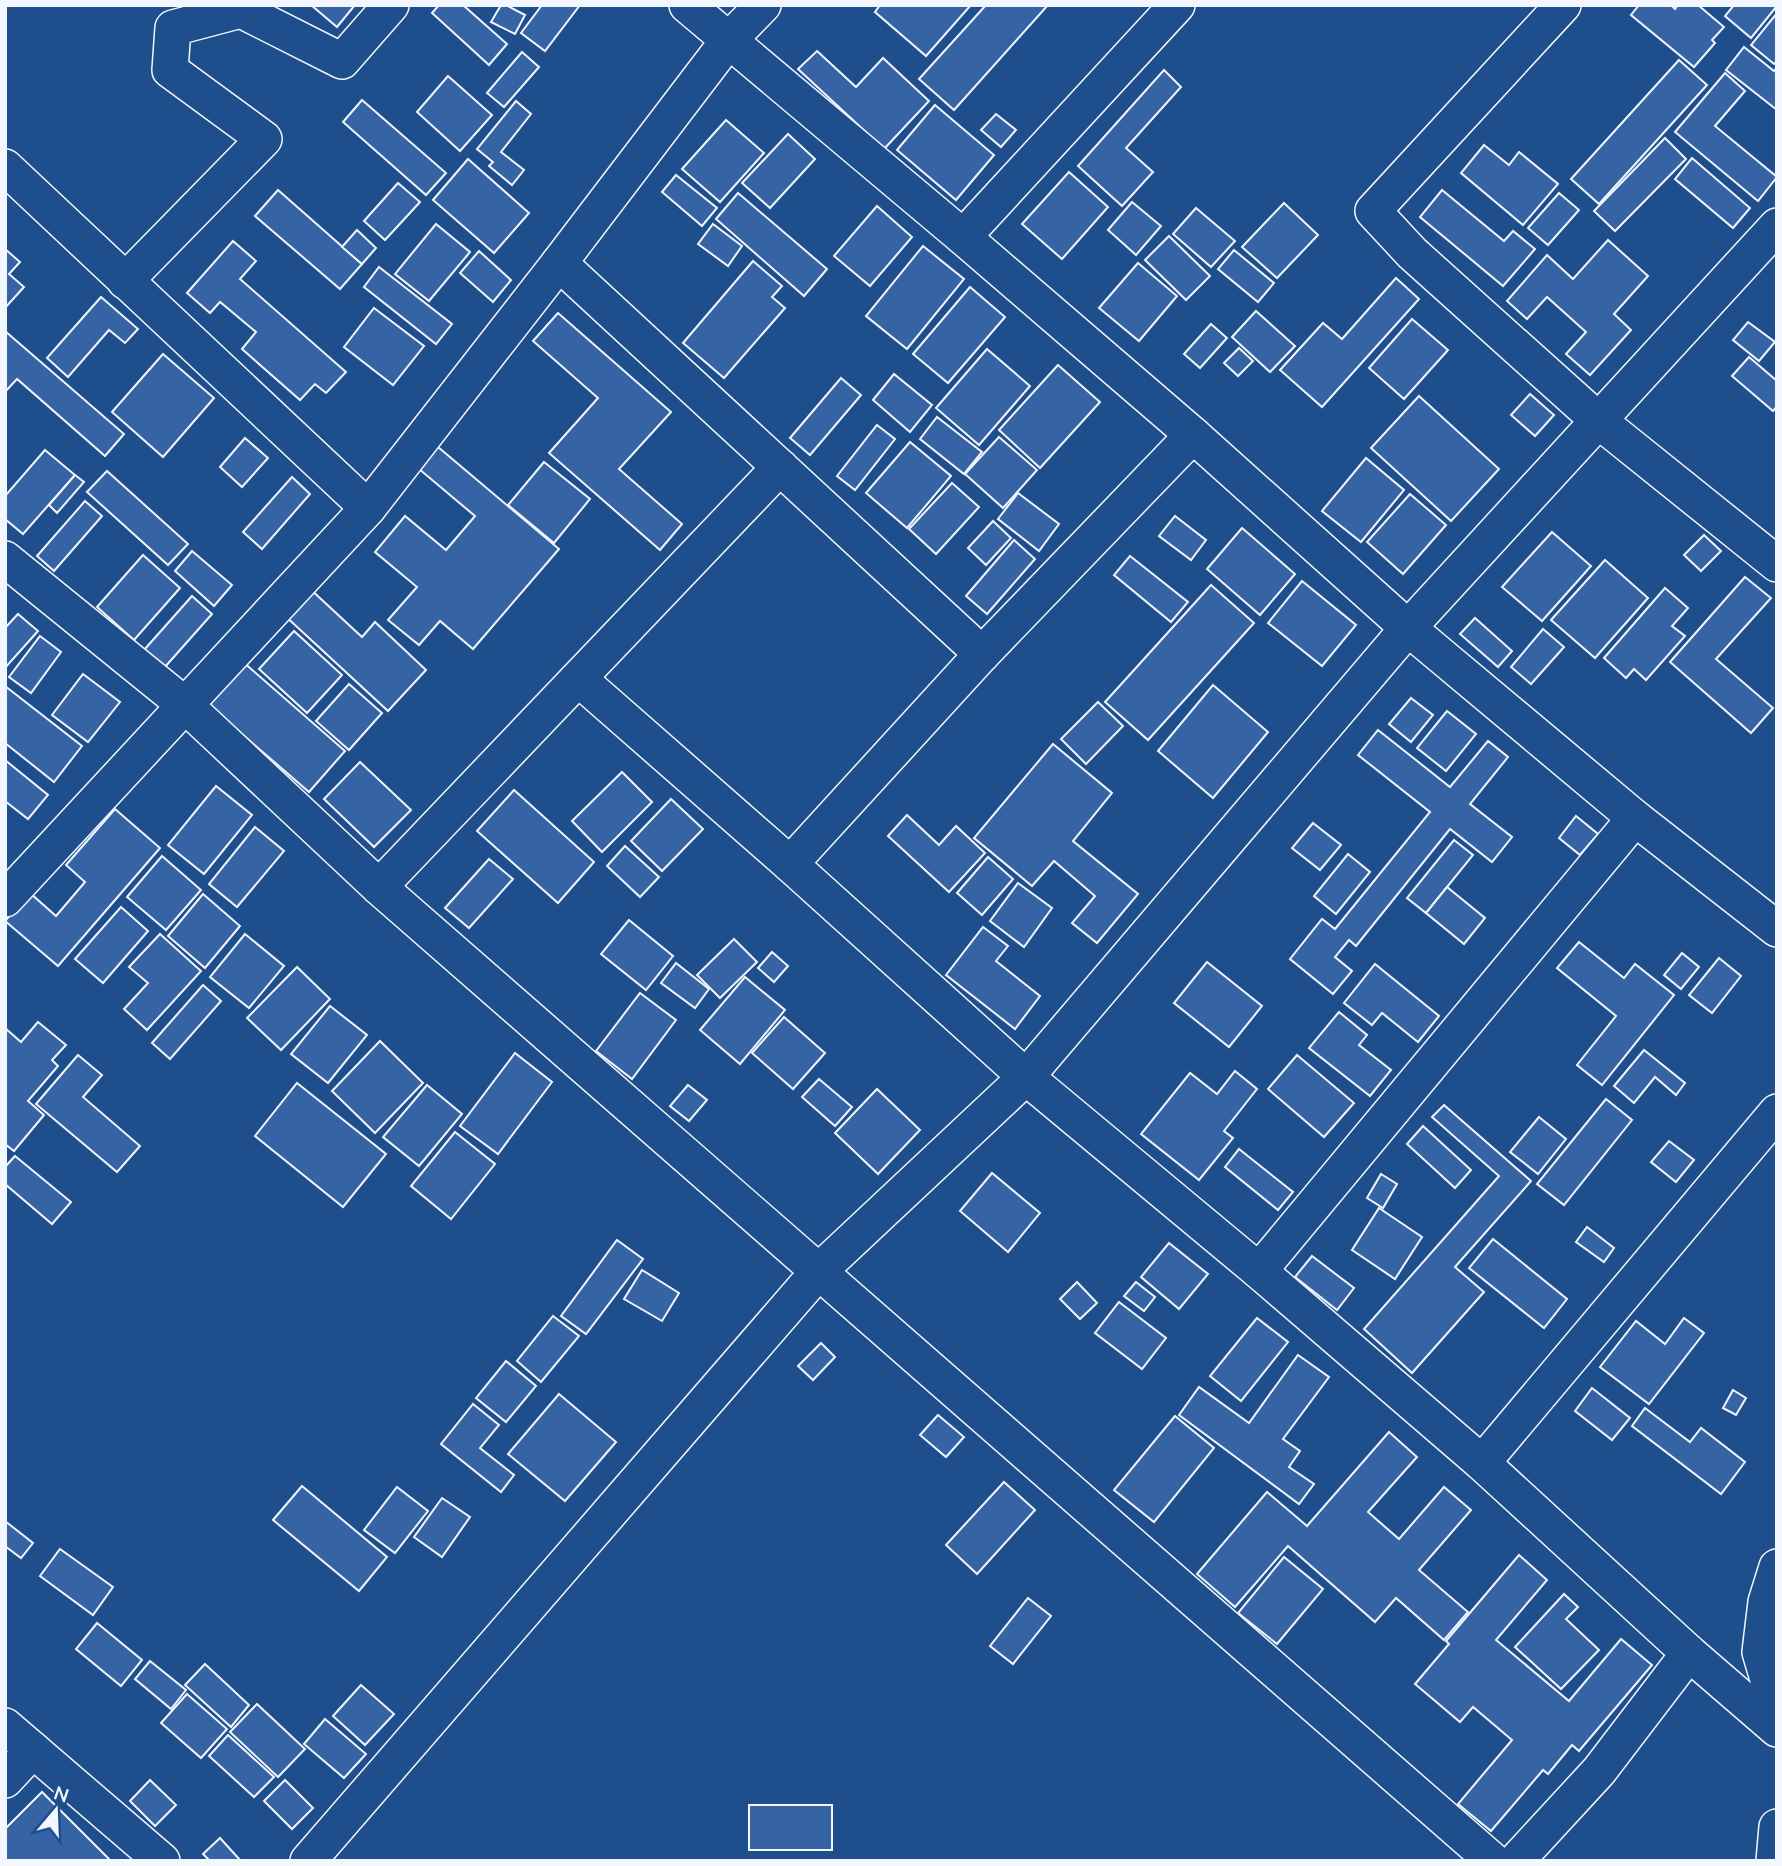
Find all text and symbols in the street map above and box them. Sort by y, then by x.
north arrow [21,1775,91,1845]
text: N [50,1780,72,1809]

